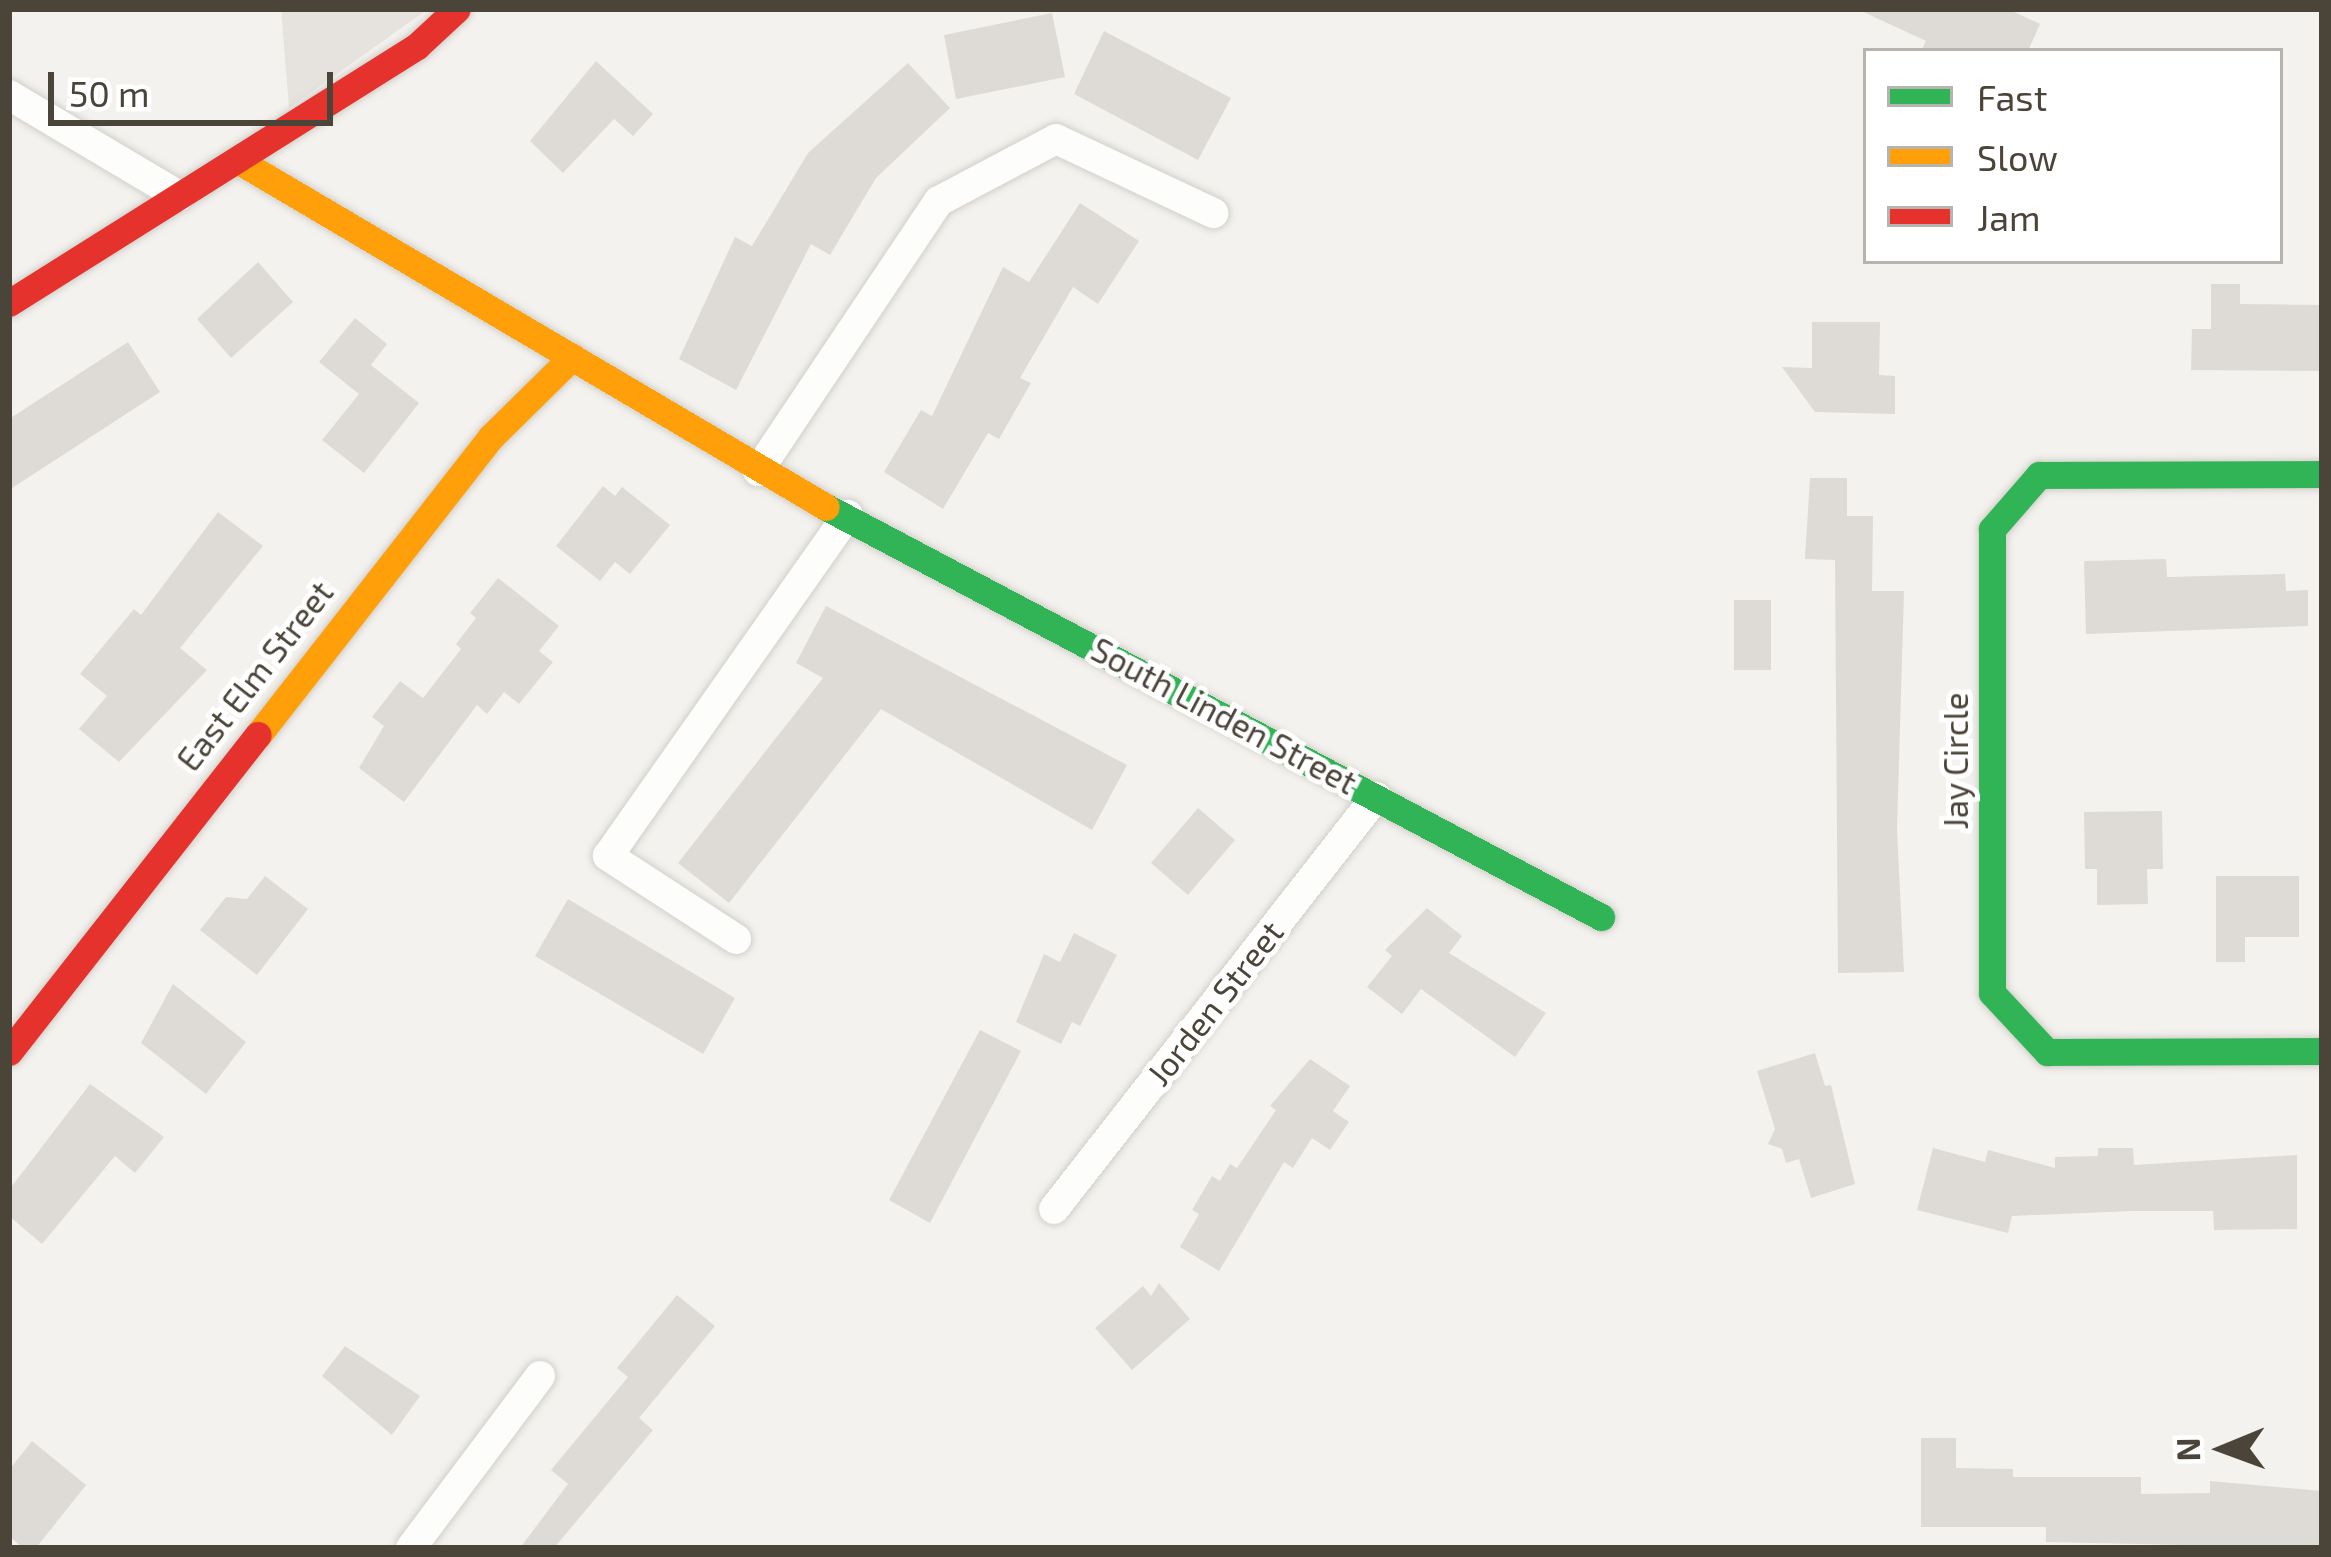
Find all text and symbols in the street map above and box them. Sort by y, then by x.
scale bar [54,48,339,122]
legend [1863,48,2283,264]
text: 50 m [69,71,150,114]
text: Fast [1977,75,2047,118]
text: Slow [1977,135,2058,178]
text: Jam [1977,195,2041,238]
street label: East Elm Street [169,573,341,779]
street label: South Linden Street [1085,629,1363,803]
street label: Jay Circle [1936,692,1976,830]
street label: Jorden Street [1139,913,1291,1093]
north arrow [2163,1389,2283,1509]
text: N [2167,1437,2207,1462]

